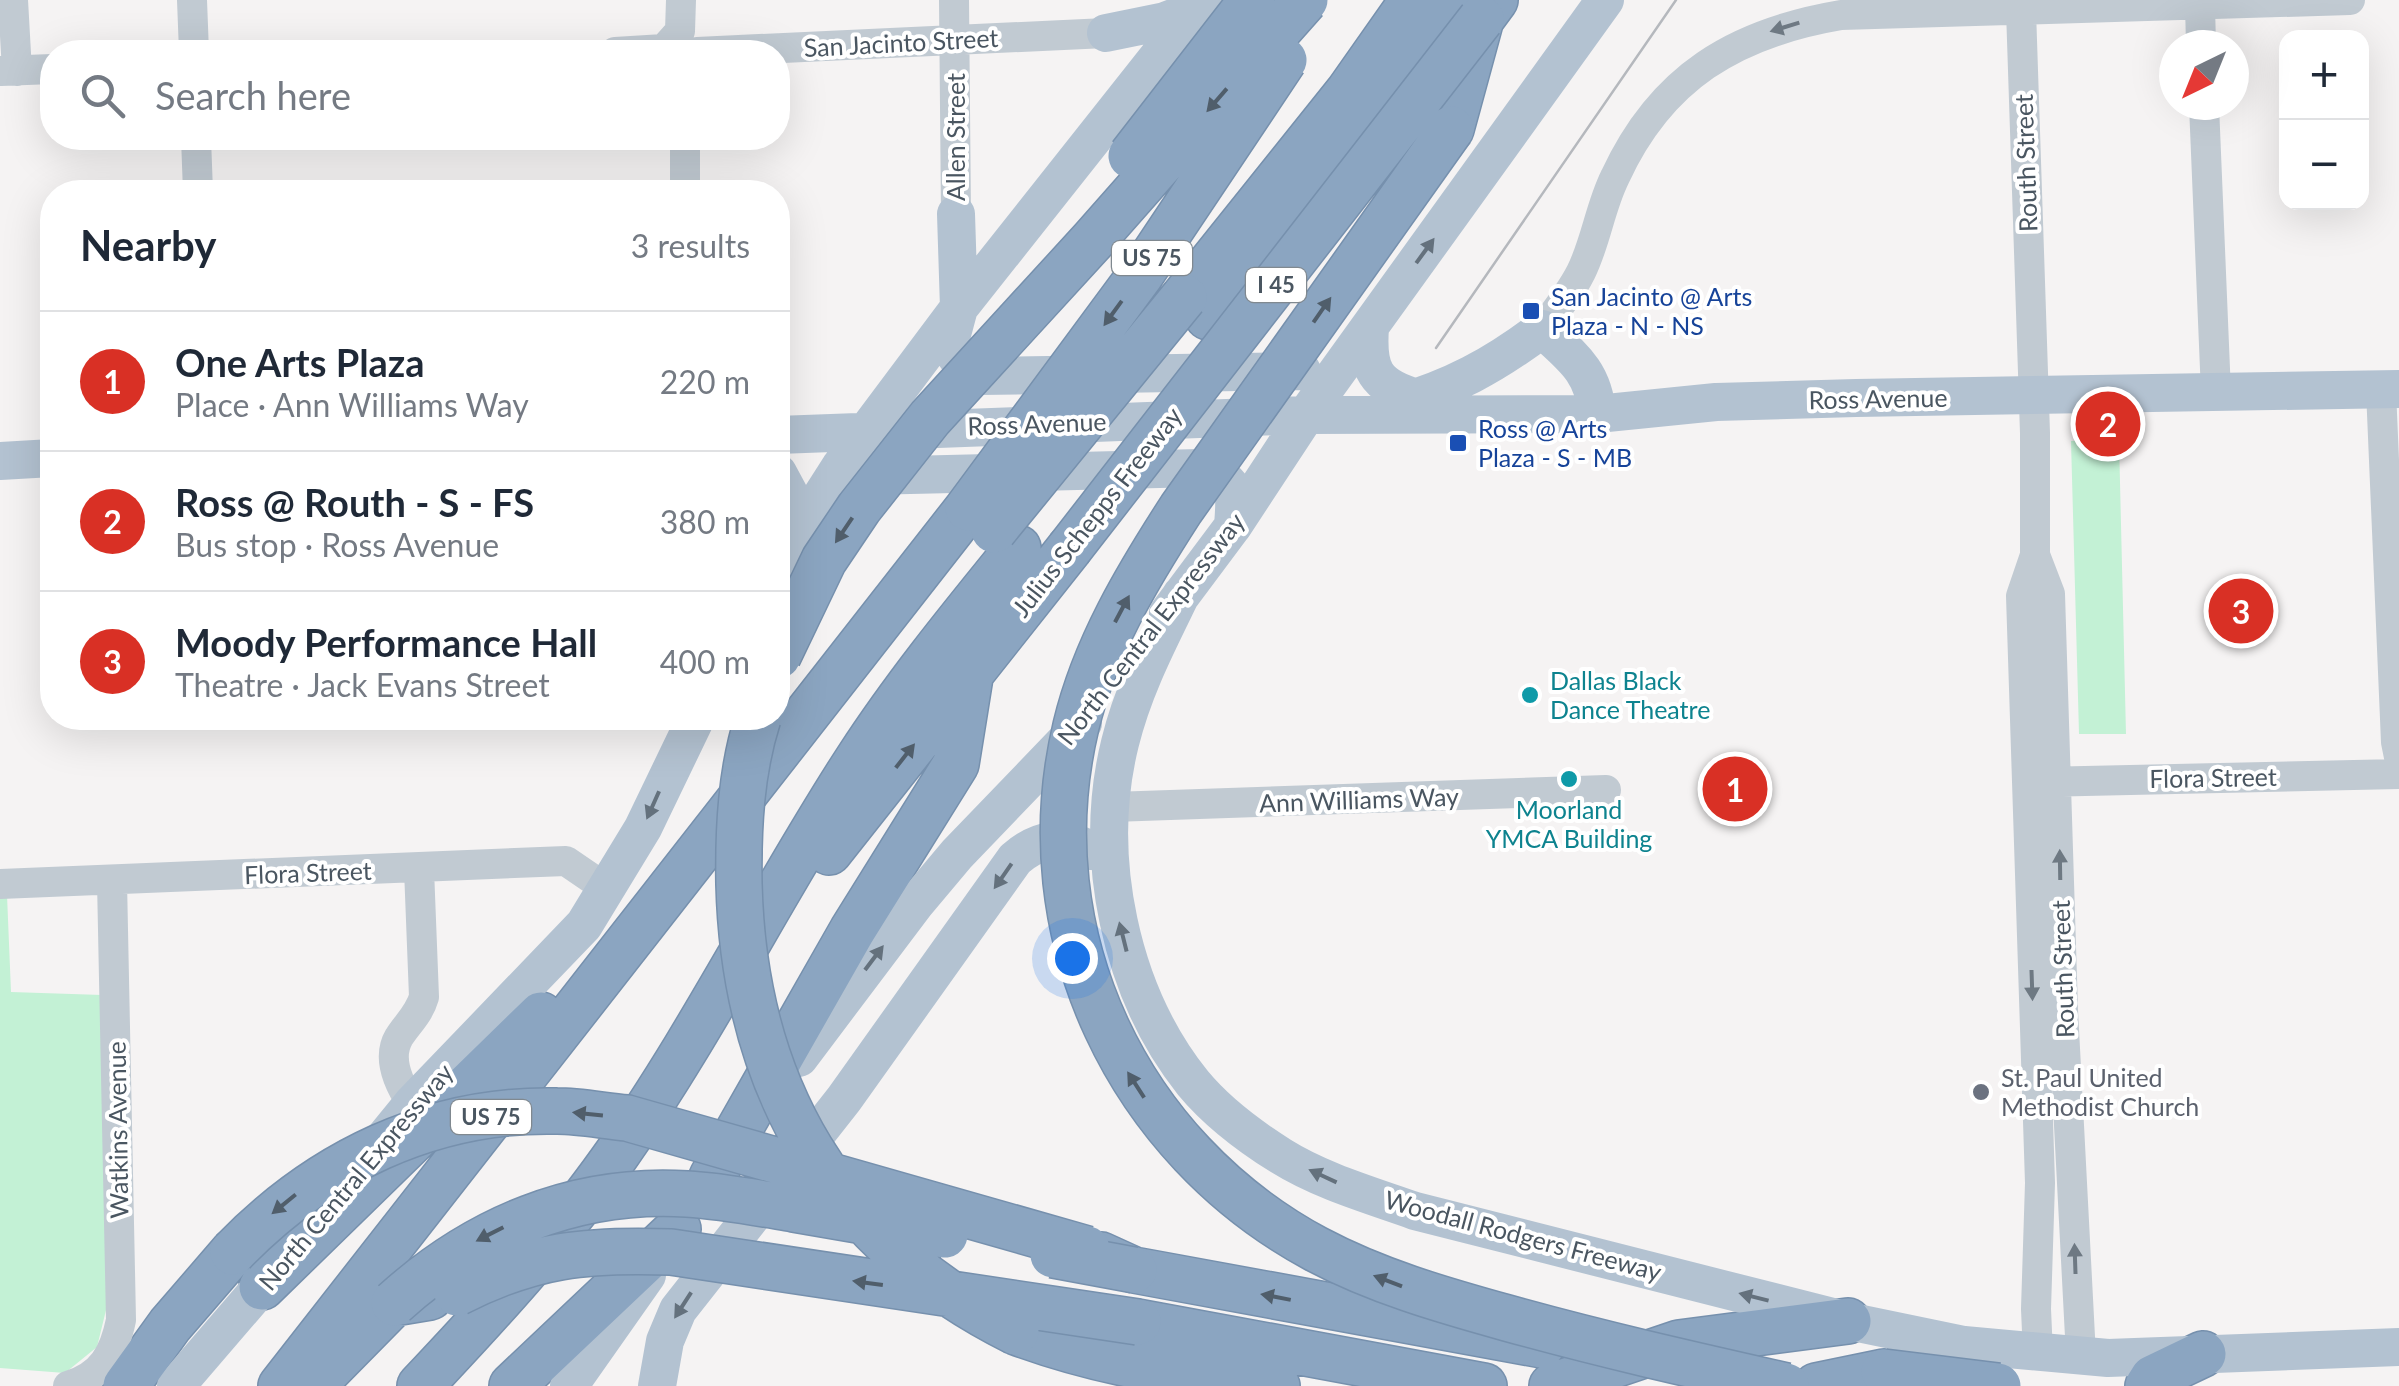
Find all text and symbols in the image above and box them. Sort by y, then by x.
one-way arrow [1769,20,1800,35]
street label: San Jacinto Street [803,22,999,62]
north arrow [2159,30,2249,120]
map controls [2279,30,2369,210]
button: + [2279,30,2369,120]
search box [40,40,790,150]
icon: search [75,68,130,123]
text: Search here [155,72,351,118]
street label: Allen Street [940,73,970,201]
one-way arrow [1207,87,1229,112]
street label: Routh Street [2008,93,2042,233]
button: − [2279,120,2369,210]
text: Nearby [80,220,217,270]
text: 3 results [631,226,750,265]
one-way arrow [1415,238,1435,265]
road number: US 75 [1112,241,1192,275]
road number: I 45 [1246,268,1306,302]
place label: San Jacinto @ Arts Plaza - N - NS [1551,281,1752,340]
one-way arrow [1312,297,1331,323]
one-way arrow [1103,300,1123,326]
marker: San Jacinto @ Arts Plaza - N - NS [1520,300,1542,322]
text: One Arts Plaza [175,339,425,385]
text: 1 [103,362,122,401]
text: 220 m [660,362,750,401]
street label: Ross Avenue [1808,382,1948,414]
text: Place · Ann Williams Way [175,385,529,424]
pin: 2 [2076,386,2140,462]
street label: Julius Schepps Freeway [1005,401,1187,622]
street label: Ross Avenue [967,406,1107,440]
place label: Ross @ Arts Plaza - S - MB [1478,413,1632,472]
marker: Ross @ Arts Plaza - S - MB [1447,432,1469,454]
text: Ross @ Routh - S - FS [175,479,534,525]
text: 2 [103,502,122,541]
text: 380 m [660,502,750,541]
street label: North Central Expressway [1050,506,1250,750]
one-way arrow [835,517,854,544]
text: Bus stop · Ross Avenue [175,525,499,564]
pin: 3 [2208,574,2274,648]
one-way arrow [1113,594,1130,623]
text: Moody Performance Hall [175,619,597,665]
text: 3 [103,642,122,681]
text: 400 m [660,642,750,681]
text: Theatre · Jack Evans Street [175,665,550,704]
place label: Dallas Black Dance Theatre [1550,665,1710,724]
marker: Dallas Black Dance Theatre [1519,684,1541,706]
one-way arrow [894,743,915,769]
pin: 1 [1702,752,1768,826]
street label: Flora Street [2149,761,2277,793]
marker: Moorland YMCA Building [1558,768,1580,790]
street label: Ann Williams Way [1259,781,1459,817]
one-way arrow [645,790,661,820]
place label: Moorland YMCA Building [1486,794,1652,853]
one-way arrow [2051,848,2067,880]
street label: Flora Street [244,855,372,889]
one-way arrow [994,863,1013,889]
street label: Routh Street [2045,899,2079,1039]
one-way arrow [1115,921,1130,952]
your location [1047,933,1098,984]
one-way arrow [863,945,883,971]
one-way arrow [2025,970,2041,1002]
street label: Watkins Avenue [100,1041,134,1219]
street label: North Central Expressway [252,1057,459,1296]
place label: St. Paul United Methodist Church [2001,1062,2199,1121]
one-way arrow [1127,1071,1146,1099]
marker: St. Paul United Methodist Church [1970,1081,1992,1103]
road number: US 75 [451,1100,531,1134]
one-way arrow [571,1106,603,1122]
one-way arrow [1309,1168,1338,1185]
street label: Woodall Rodgers Freeway [1382,1184,1665,1286]
one-way arrow [271,1193,297,1214]
one-way arrow [475,1225,504,1242]
one-way arrow [2066,1243,2082,1275]
one-way arrow [1372,1273,1402,1288]
one-way arrow [852,1274,884,1290]
one-way arrow [1260,1288,1291,1304]
one-way arrow [1738,1289,1769,1305]
one-way arrow [675,1291,693,1318]

